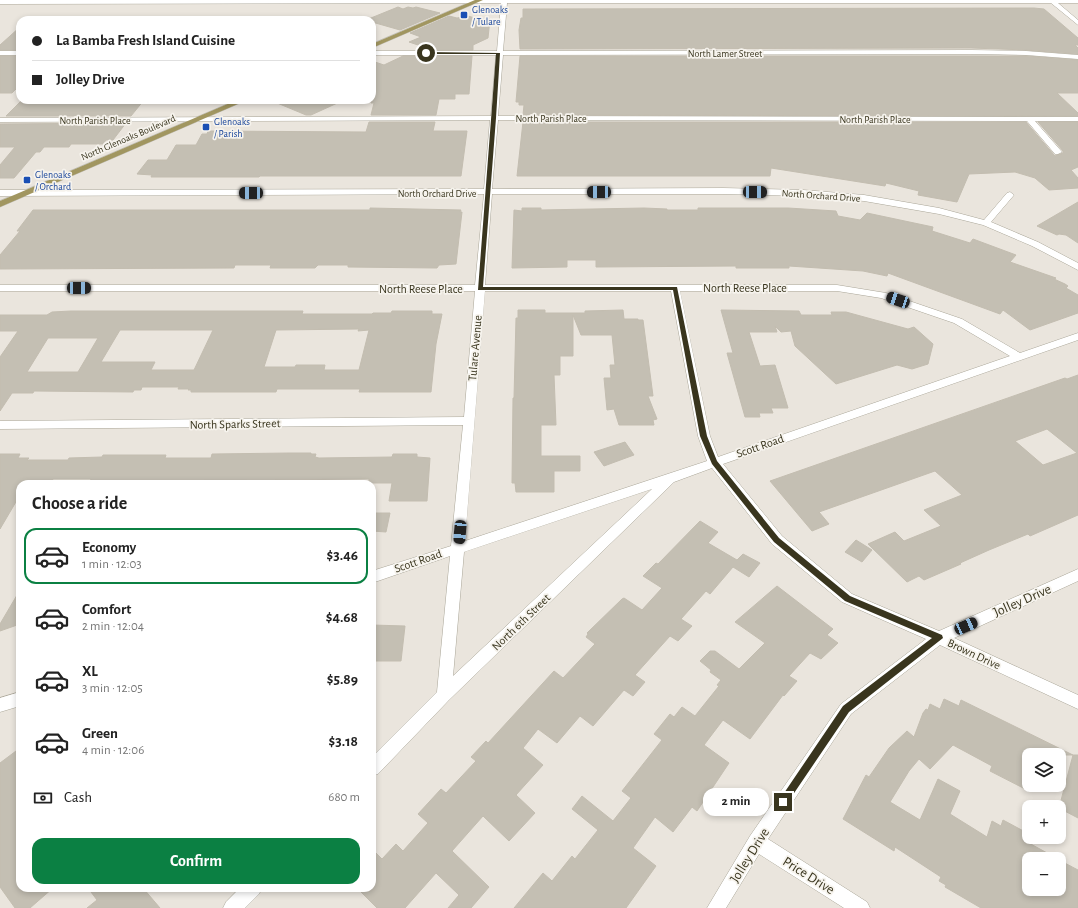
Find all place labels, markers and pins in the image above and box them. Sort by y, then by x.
place label: Glenoaks / Tulare [472,5,508,27]
marker: Glenoaks / Tulare [459,10,469,20]
place label: Glenoaks / Parish [214,117,250,139]
marker: Glenoaks / Parish [201,122,211,132]
place label: Glenoaks / Orchard [35,170,71,192]
marker: Glenoaks / Orchard [22,175,32,185]

